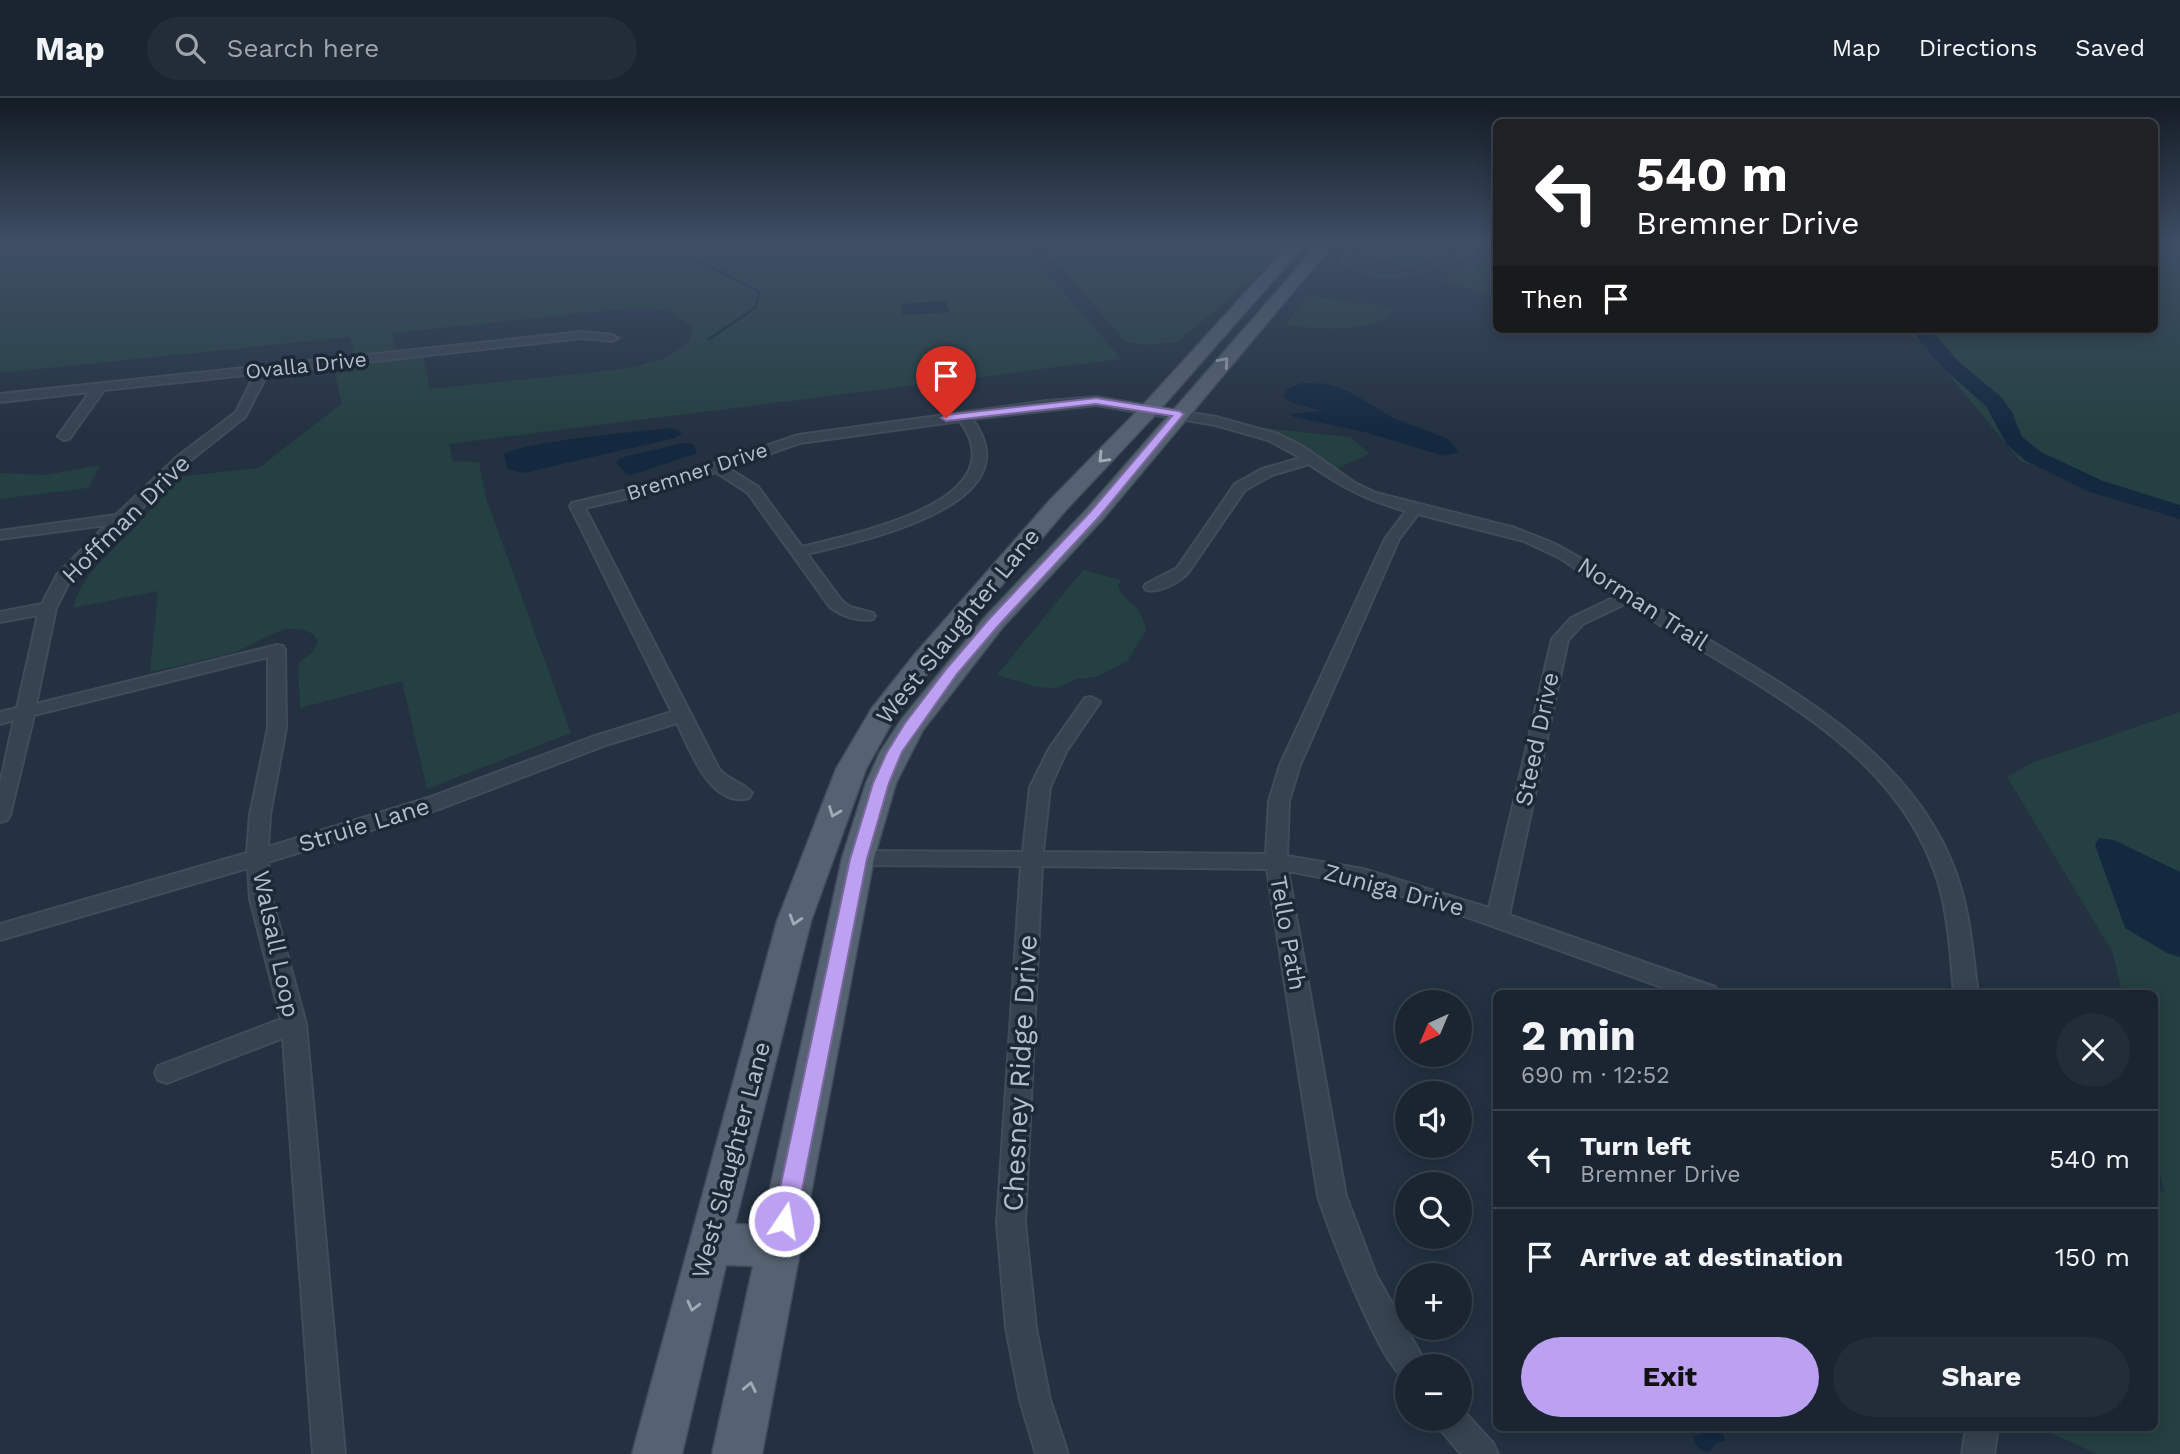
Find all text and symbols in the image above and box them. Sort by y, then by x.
search box [147,17,637,80]
text: Map [35,29,105,68]
icon: search [171,29,209,67]
text: Search here [227,33,379,63]
text: Map [1832,34,1881,62]
text: Directions [1919,34,2037,62]
text: Saved [2075,34,2145,62]
text: 540 m [1636,145,1788,203]
icon: left [1521,147,1612,238]
text: Bremner Drive [1636,204,1860,242]
icon: arrive [1597,280,1635,318]
text: Then [1521,284,1583,314]
street label: Ovalla Drive [244,346,368,384]
pin [916,346,976,418]
icon: arrive [927,357,965,395]
one-way arrow [1216,358,1228,371]
street label: Bremner Drive [623,436,771,506]
street label: Hoffman Drive [56,449,196,589]
one-way arrow [1099,450,1112,463]
street label: West Slaughter Lane [870,523,1046,729]
street label: Norman Trail [1572,551,1714,657]
street label: Steed Drive [1509,670,1565,808]
street label: Struie Lane [295,792,433,858]
one-way arrow [828,806,842,818]
street label: Zuniga Drive [1321,858,1467,922]
street label: Walsall Loop [247,868,305,1020]
street label: Tello Path [1264,874,1312,992]
one-way arrow [789,914,803,926]
street label: Chesney Ridge Drive [996,934,1044,1212]
north arrow [1395,990,1472,1068]
map controls [1395,990,1472,1431]
text: 2 min [1521,1011,1636,1060]
button: close [2056,1013,2130,1087]
street label: West Slaughter Lane [686,1039,776,1281]
text: 690 m · 12:52 [1521,1062,1670,1089]
button: sound [1395,1081,1472,1158]
text: Turn left [1580,1131,1691,1161]
icon: left [1521,1140,1559,1178]
text: 540 m [2049,1144,2130,1174]
text: Bremner Drive [1580,1161,1741,1188]
button: search [1395,1172,1472,1249]
position arrow [747,1184,821,1258]
icon: arrive [1521,1238,1559,1276]
text: Arrive at destination [1580,1242,1843,1272]
text: 150 m [2055,1242,2130,1272]
button: + [1395,1263,1472,1340]
one-way arrow [687,1300,701,1312]
button: Exit [1521,1337,1819,1417]
button: Share [1833,1337,2130,1417]
button: − [1395,1354,1472,1431]
one-way arrow [742,1381,757,1393]

